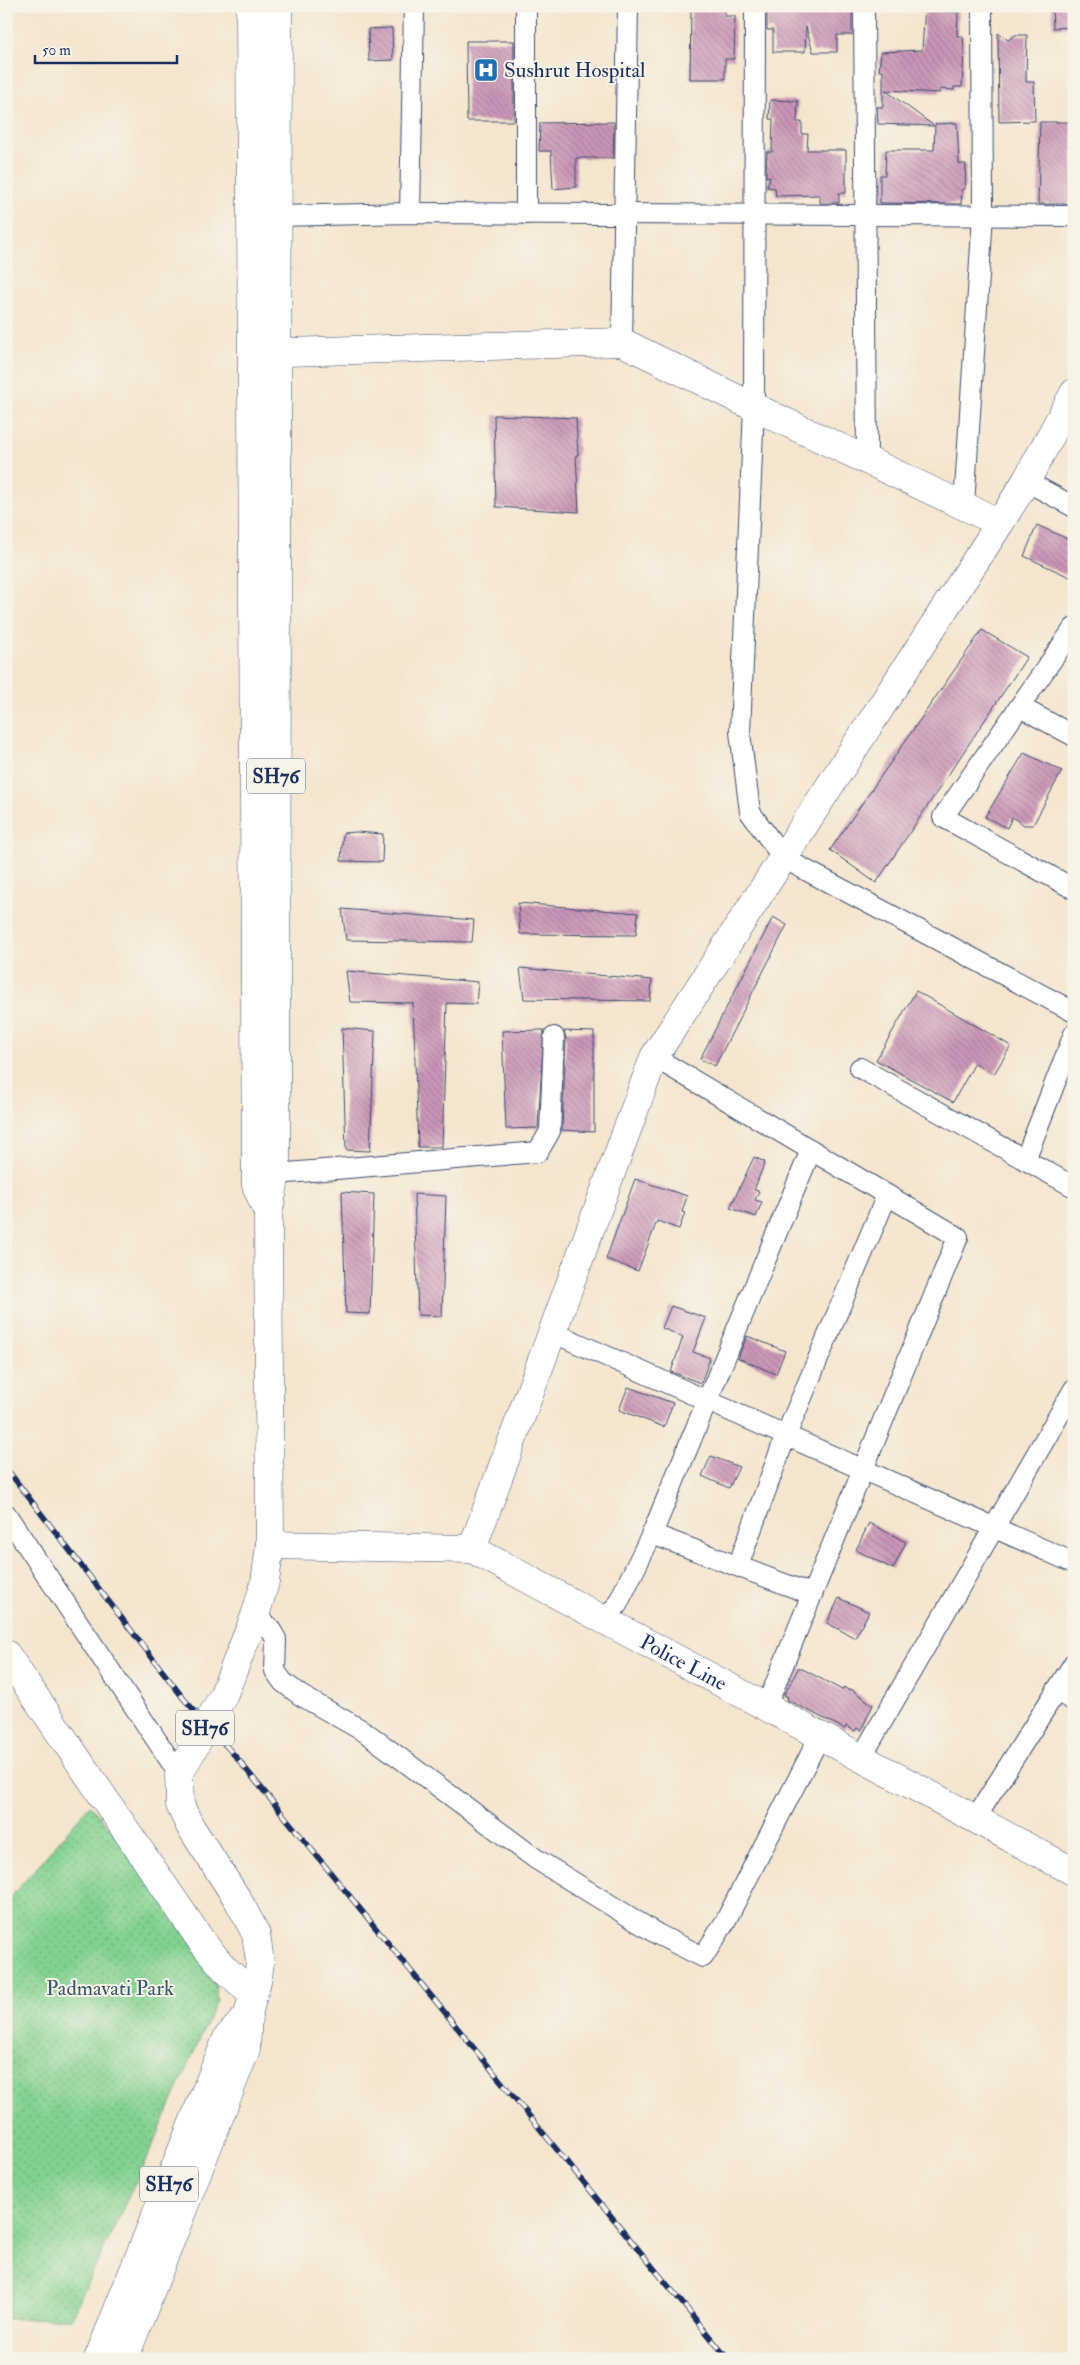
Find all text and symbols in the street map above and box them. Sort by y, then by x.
scale bar [35,32,178,64]
text: 50 m [42,41,71,60]
hospital icon: Sushrut Hospital [473,57,499,83]
place label: Sushrut Hospital [504,57,646,84]
road number: SH76 [247,758,305,794]
street label: Police Line [635,1629,732,1697]
road number: SH76 [176,1710,234,1746]
park label: Padmavati Park [46,1975,174,2002]
road number: SH76 [140,2166,198,2202]

